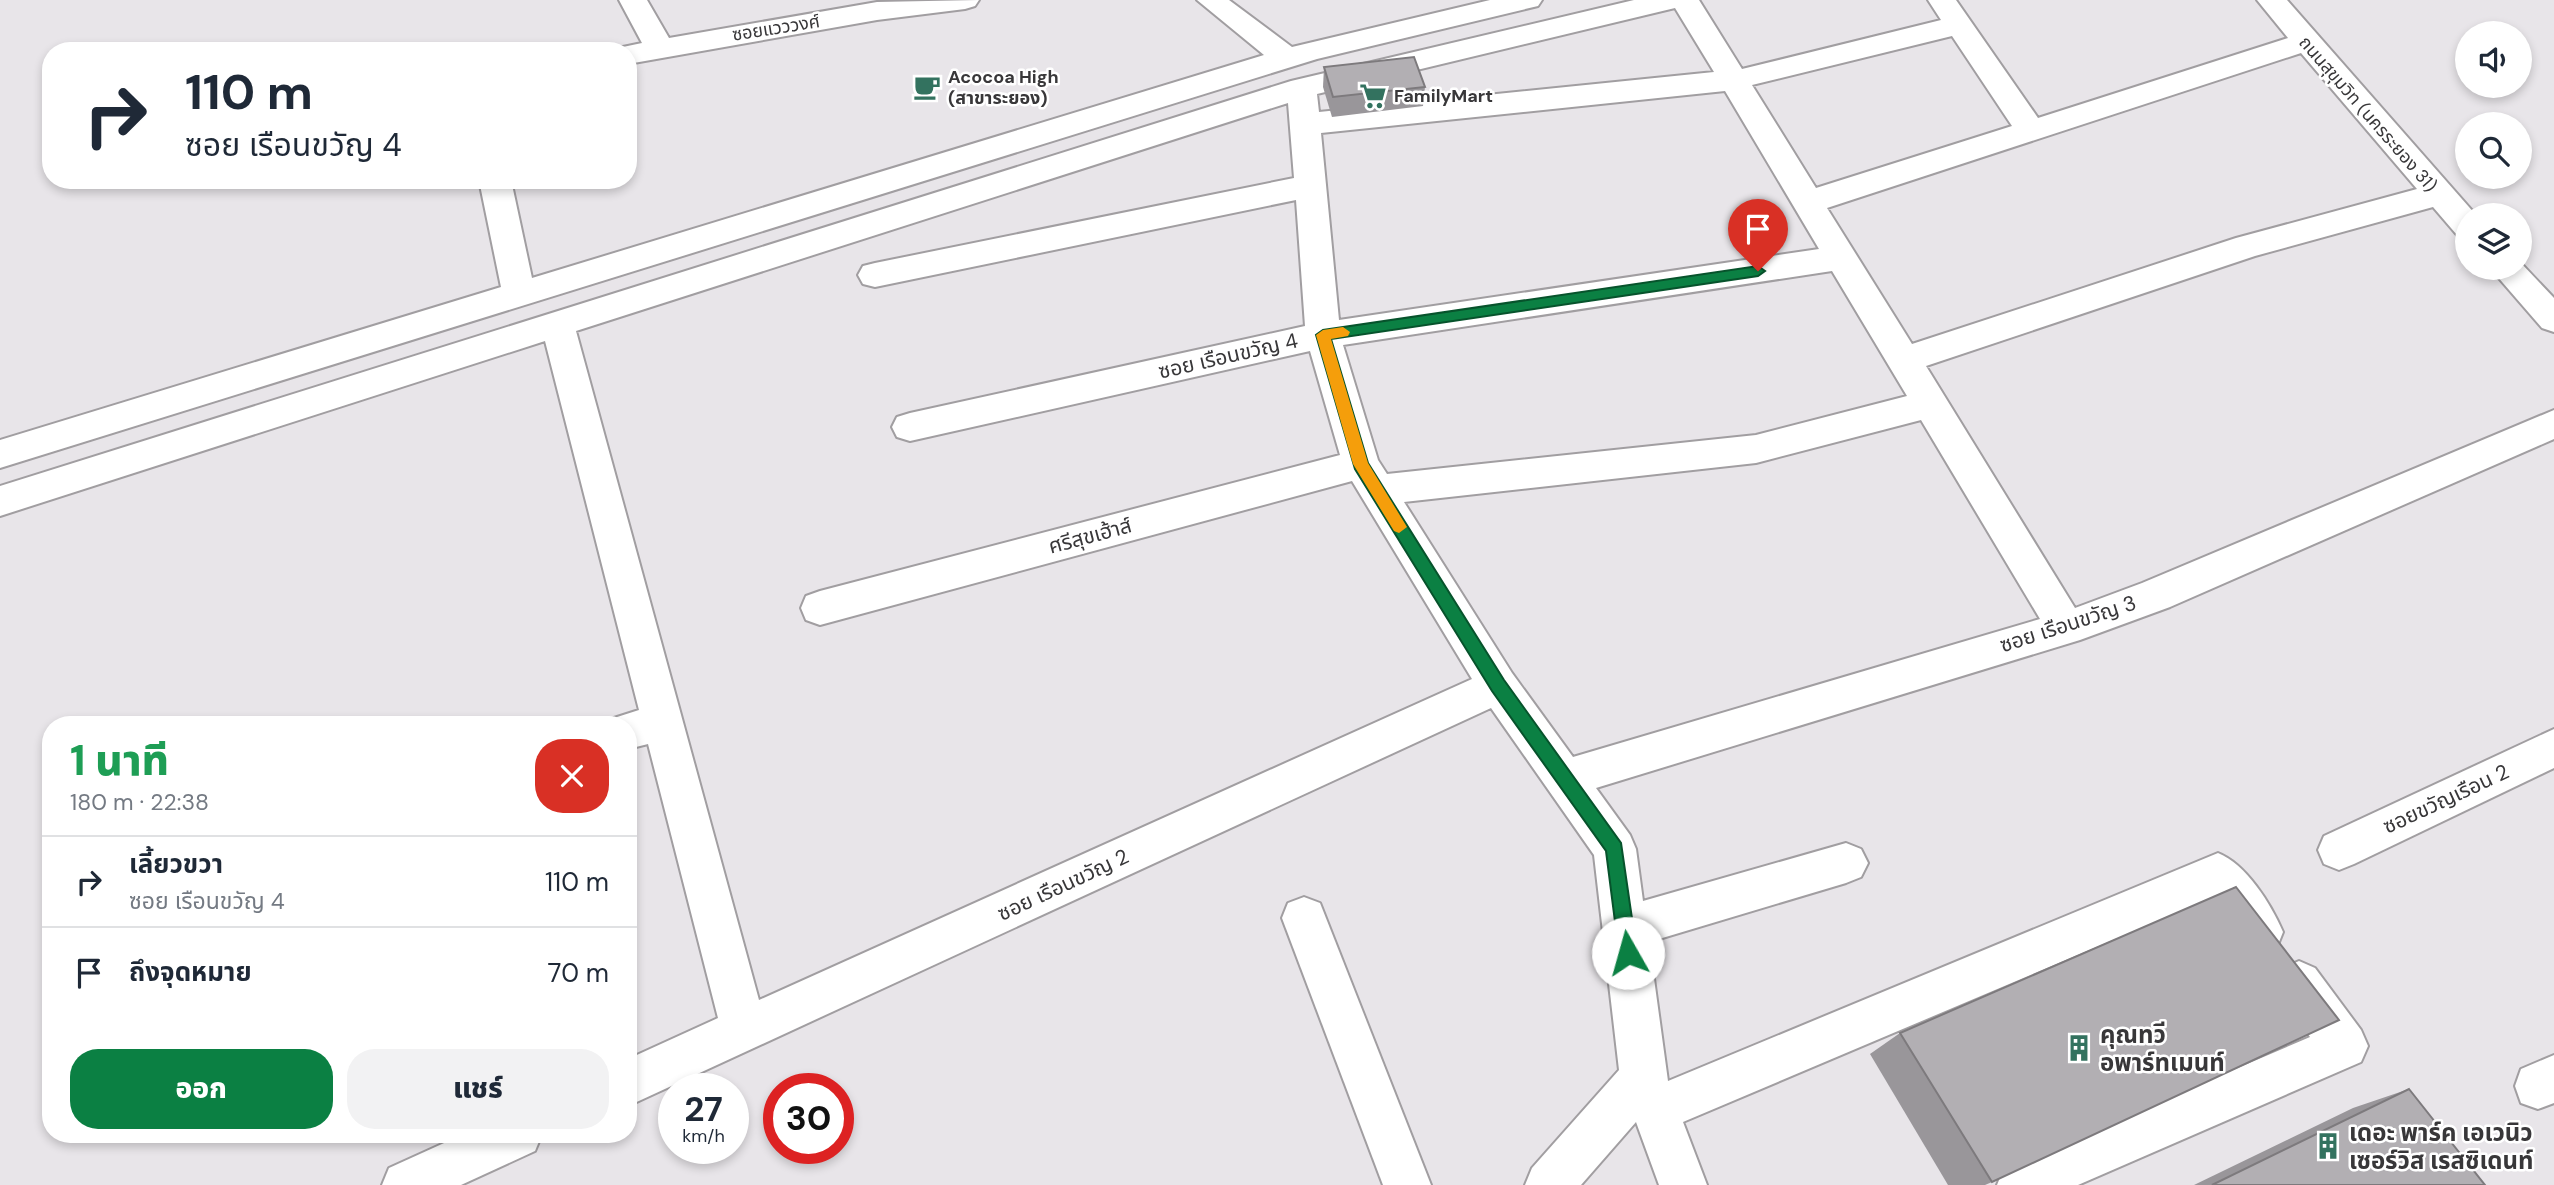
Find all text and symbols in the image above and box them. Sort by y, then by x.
street label: ซอยแวววงศ์ [730,9,822,47]
map controls [2455,21,2532,280]
button: sound [2455,21,2532,98]
street label: ถนนสุขุมวิท (นครระยอง 31) [2294,31,2442,197]
text: 110 m [185,60,313,124]
place label: Acocoa High (สาขาระยอง) [948,65,1059,110]
icon: right [70,70,161,161]
cafe icon: Acocoa High (สาขาระยอง) [912,72,942,102]
supermarket icon: FamilyMart [1358,81,1388,111]
place label: FamilyMart [1394,84,1493,108]
button: search [2455,112,2532,189]
text: ซอย เรือนขวัญ 4 [185,124,402,166]
pin [1728,199,1788,271]
button: layers [2455,203,2532,280]
icon: arrive [1739,210,1777,248]
street label: ซอย เรือนขวัญ 4 [1156,326,1301,386]
street label: ศรีสุขเฮ้าส์ [1045,511,1135,561]
street label: ซอย เรือนขวัญ 3 [1996,589,2140,659]
text: 1 นาที [70,733,169,788]
button: close [535,739,609,813]
street label: ซอยขวัญเรือน 2 [2378,758,2514,840]
text: 180 m · 22:38 [70,787,209,817]
street label: ซอย เรือนขวัญ 2 [993,842,1133,928]
text: เลี้ยวขวา [129,847,223,881]
icon: right [70,863,108,901]
text: 110 m [545,865,609,899]
text: ซอย เรือนขวัญ 4 [129,886,285,916]
position arrow [1591,916,1665,990]
icon: arrive [70,954,108,992]
text: ถึงจุดหมาย [129,955,252,989]
text: 70 m [548,956,609,990]
place label: คุณทวี อพาร์ทเมนท์ [2100,1019,2225,1078]
building icon: คุณทวี อพาร์ทเมนท์ [2064,1033,2094,1063]
button: ออก [70,1049,333,1129]
button: แชร์ [347,1049,609,1129]
speed limit sign: 30 [763,1073,854,1164]
text: 27 [684,1086,723,1132]
place label: เดอะ พาร์ค เอเวนิว เซอร์วิส เรสซิเดนท์ [2349,1117,2534,1176]
text: km/h [682,1124,725,1148]
building icon: เดอะ พาร์ค เอเวนิว เซอร์วิส เรสซิเดนท์ [2313,1131,2343,1161]

